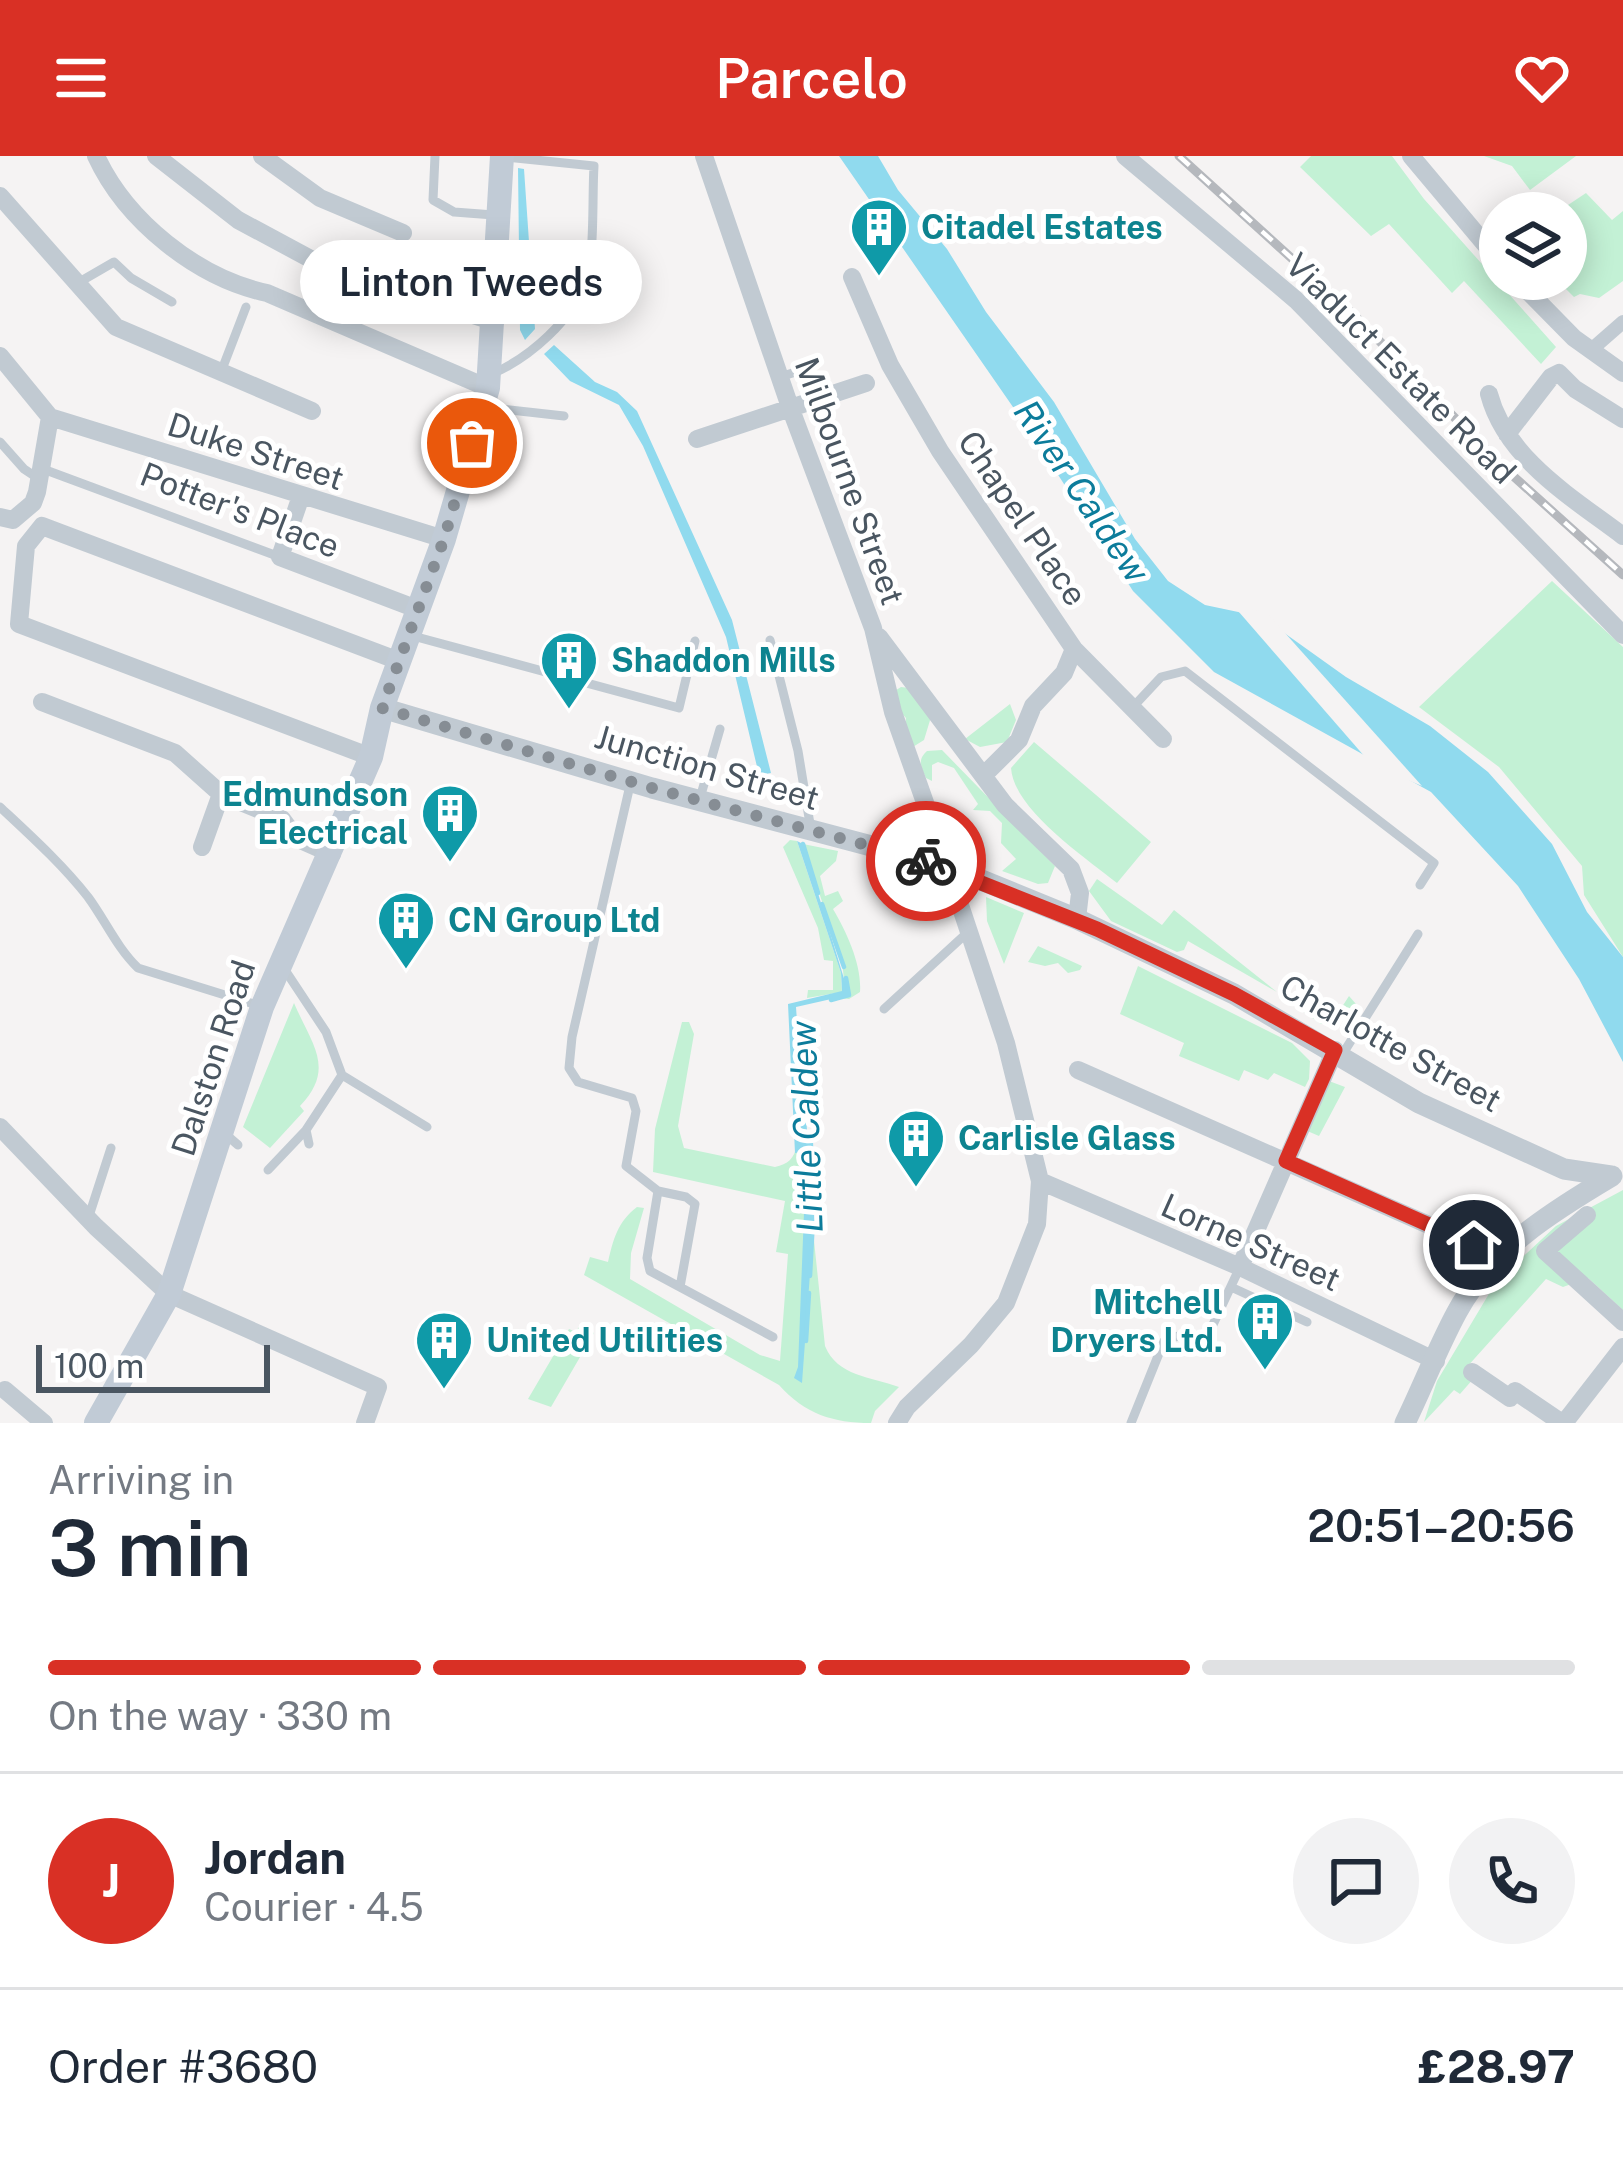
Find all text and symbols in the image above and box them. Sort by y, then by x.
icon: menu [48,45,114,111]
icon: heart [1509,45,1575,111]
text: Parcelo [715,47,908,110]
map controls [1479,192,1587,300]
button: layers [1479,192,1587,300]
building icon: Citadel Estates [848,196,910,278]
place label: Citadel Estates [921,208,1163,246]
callout: Linton Tweeds [301,239,643,323]
street label: Viaduct Estate Road [1278,245,1524,491]
text: Linton Tweeds [339,259,603,305]
street label: Milbourne Street [788,352,912,610]
pin [421,392,523,494]
water label: River Caldew [1006,392,1159,591]
street label: Duke Street [163,405,349,497]
icon: bag [439,410,505,476]
street label: Chapel Place [951,424,1095,612]
street label: Potter's Place [135,455,345,565]
building icon: Shaddon Mills [538,629,600,711]
place label: Shaddon Mills [611,641,836,679]
street label: Junction Street [590,717,824,817]
place label: Edmundson Electrical [222,775,408,851]
building icon: Edmundson Electrical [419,782,481,864]
courier [866,801,986,921]
icon: bike [893,828,959,894]
building icon: CN Group Ltd [375,889,437,971]
place label: CN Group Ltd [448,901,660,939]
street label: Dalston Road [164,955,262,1161]
street label: Charlotte Street [1274,967,1508,1119]
water label: Little Caldew [781,1019,831,1234]
building icon: Carlisle Glass [885,1107,947,1189]
place label: Carlisle Glass [958,1119,1176,1157]
street label: Lorne Street [1156,1186,1346,1298]
pin [1423,1194,1525,1296]
icon: home [1441,1212,1507,1278]
place label: Mitchell Dryers Ltd. [1050,1283,1223,1359]
building icon: Mitchell Dryers Ltd. [1234,1290,1296,1372]
building icon: United Utilities [413,1309,475,1391]
place label: United Utilities [486,1321,723,1359]
scale bar [36,1339,270,1392]
text: 100 m [54,1347,144,1385]
text: Arriving in [48,1457,234,1503]
text: 20:51–20:56 [1307,1499,1575,1552]
text: 3 min [48,1502,252,1594]
text: On the way · 330 m [48,1693,392,1739]
button: chat [1293,1818,1419,1944]
button: phone [1449,1818,1575,1944]
text: Jordan [204,1831,346,1884]
text: J [102,1854,120,1907]
text: Courier · 4.5 [204,1884,424,1930]
text: Order #3680 [48,2040,318,2093]
text: £28.97 [1418,2040,1575,2093]

